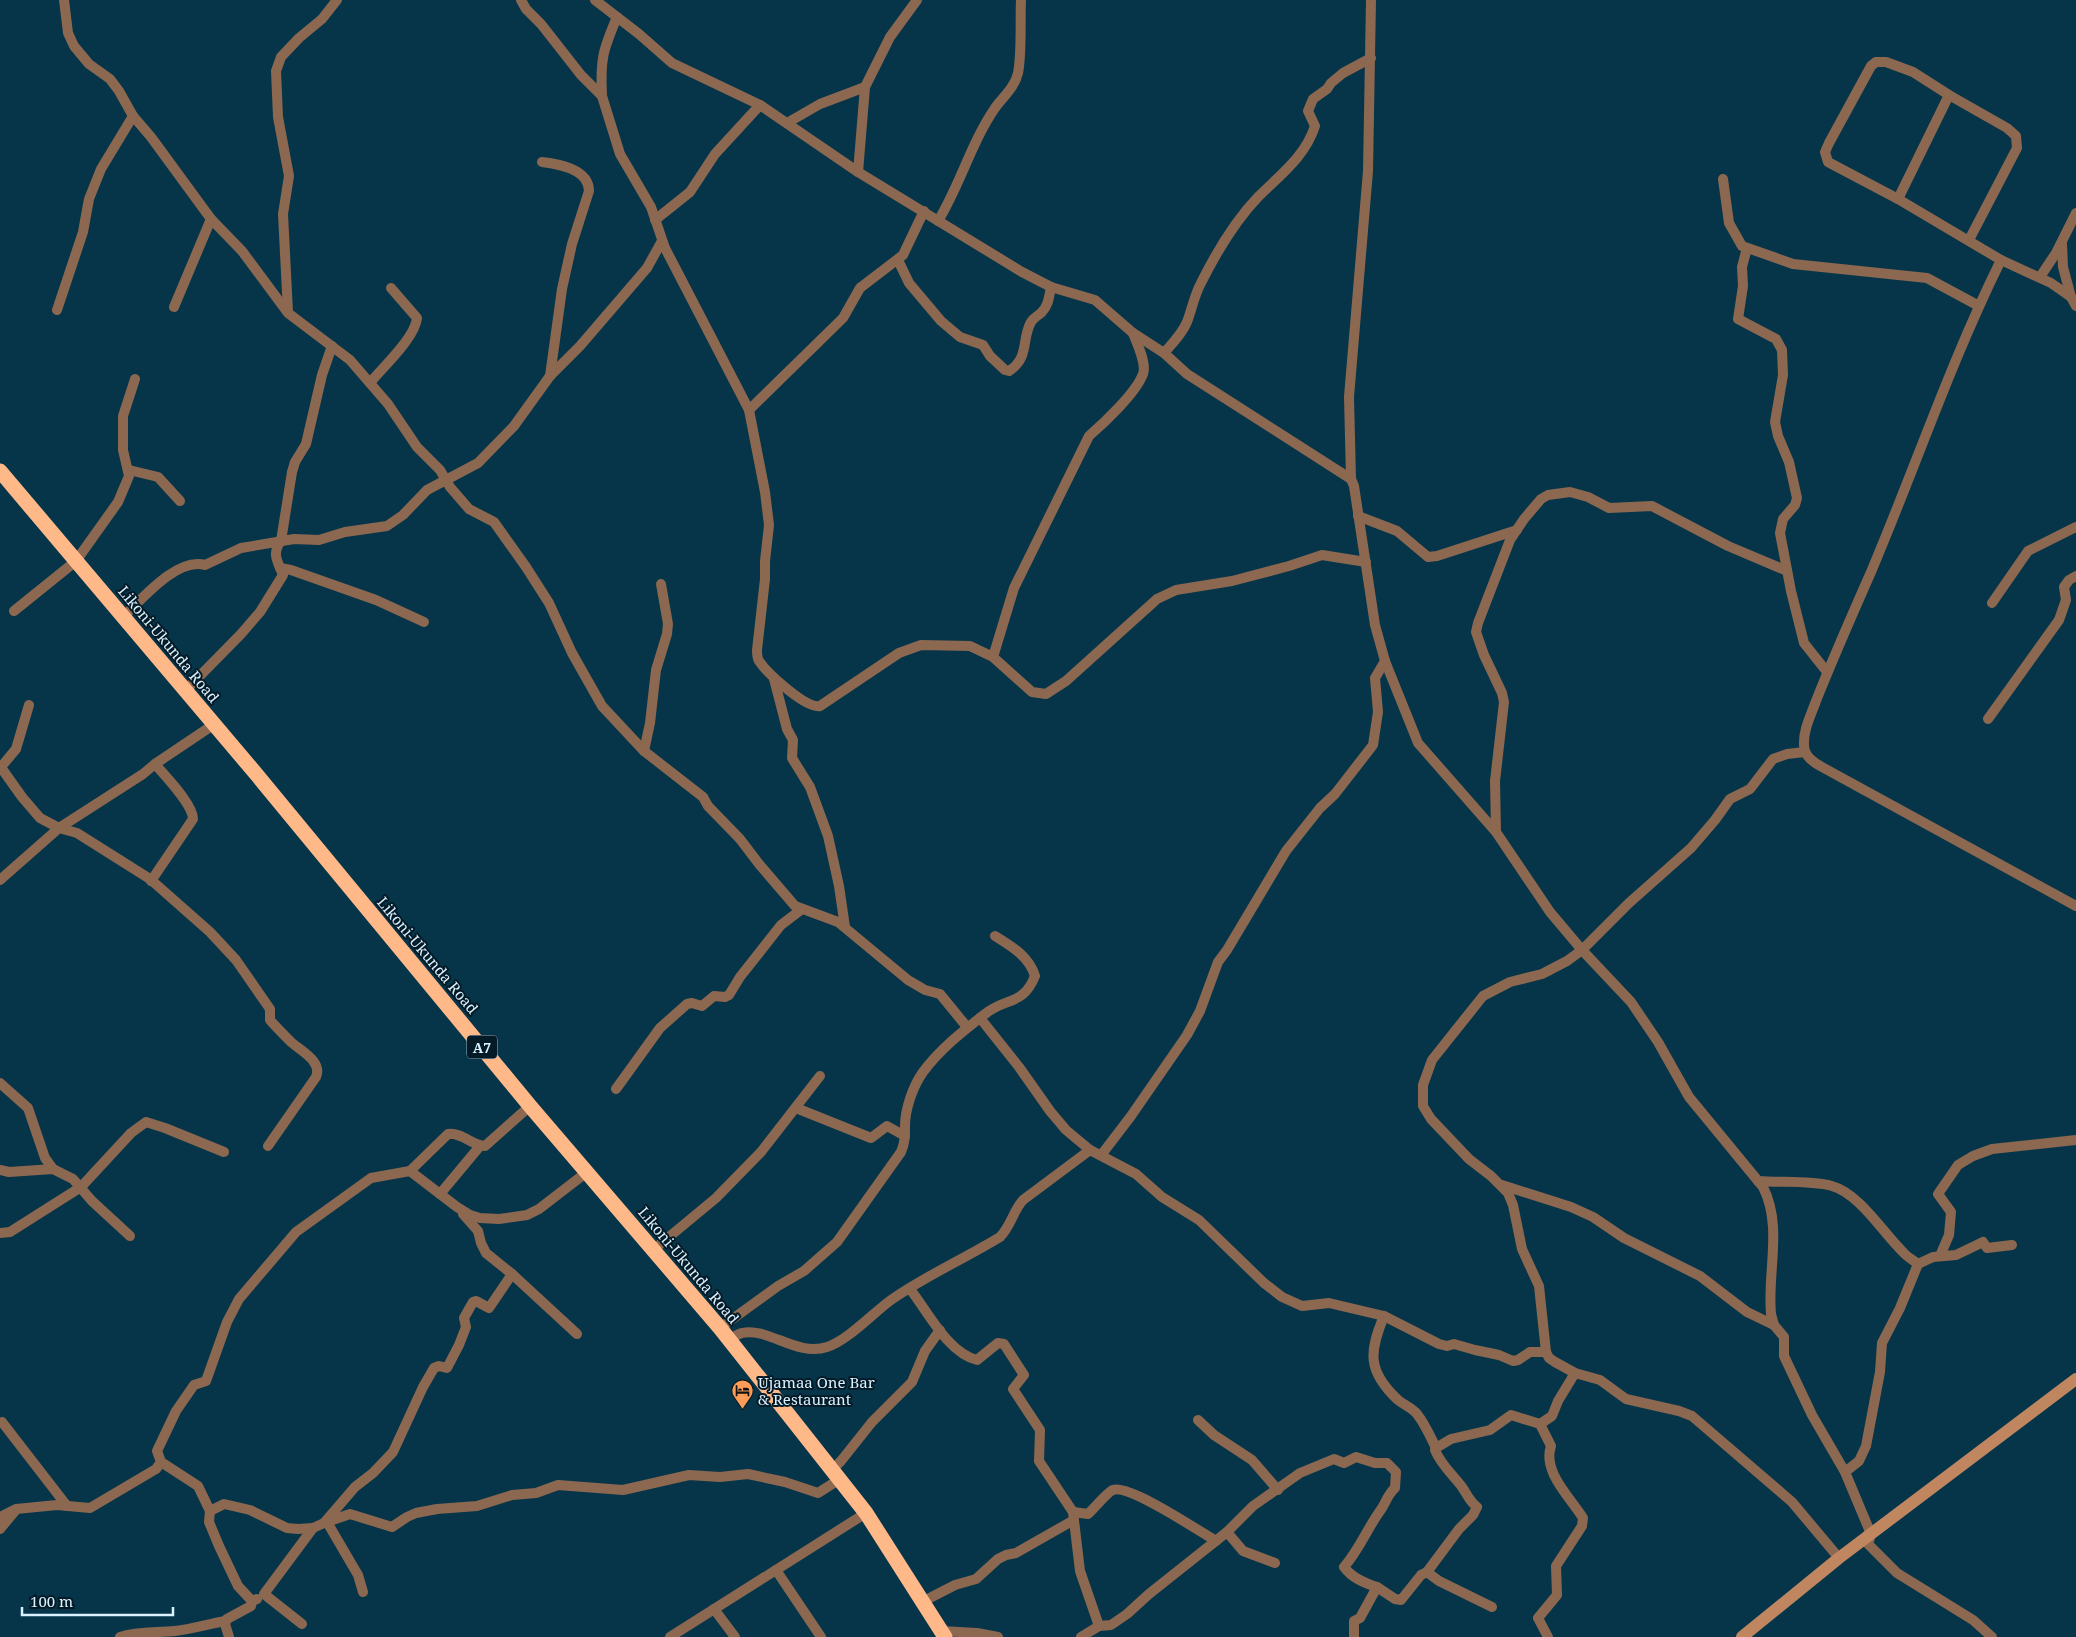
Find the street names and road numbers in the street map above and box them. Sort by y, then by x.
street label: Likoni-Ukunda Road [114,581,224,707]
street label: Likoni-Ukunda Road [373,892,483,1018]
road number: A7 [467,1036,497,1058]
street label: Likoni-Ukunda Road [634,1202,744,1328]

